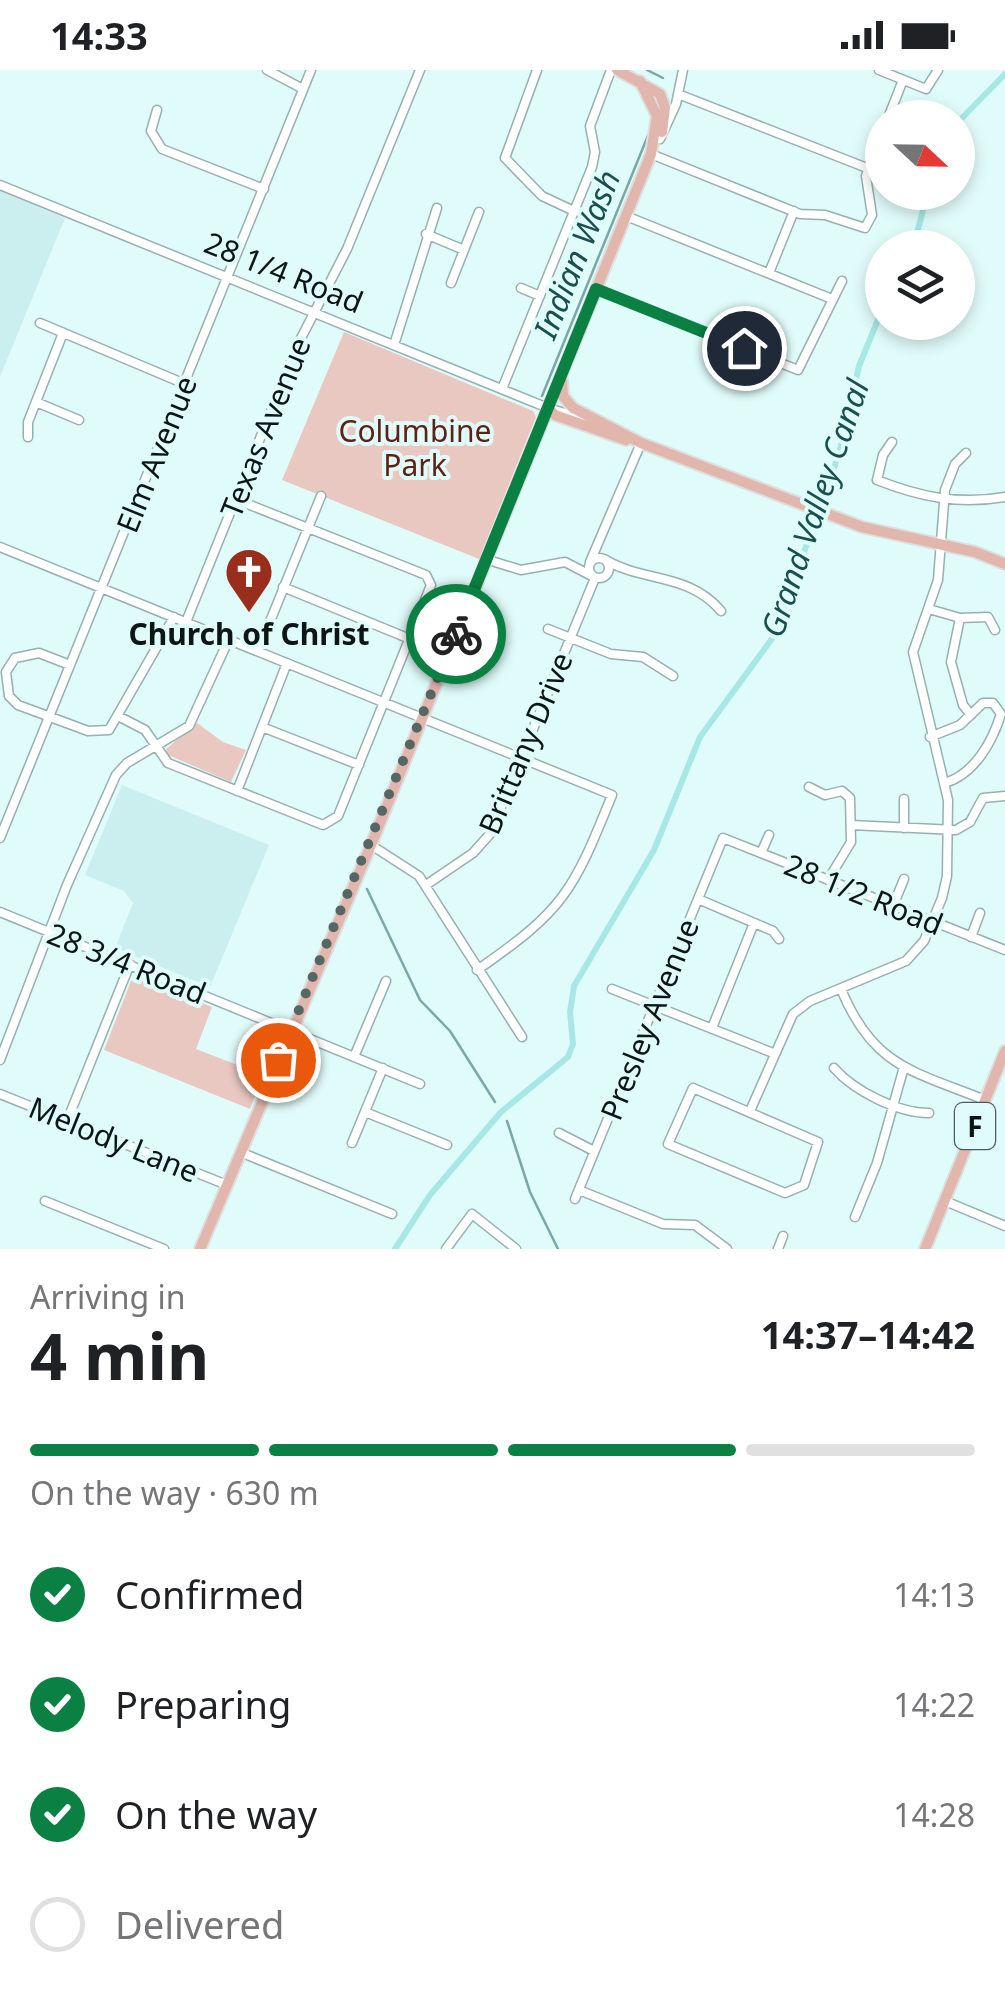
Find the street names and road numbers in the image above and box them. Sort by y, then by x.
street label: 28 1/4 Road [199,222,369,322]
street label: Texas Avenue [210,331,320,523]
street label: Elm Avenue [106,370,206,538]
street label: Brittany Drive [468,646,582,840]
street label: 28 1/2 Road [779,844,949,944]
street label: Presley Avenue [590,912,708,1126]
street label: 28 3/4 Road [42,913,212,1013]
street label: Melody Lane [23,1086,205,1192]
road number: F [955,1103,995,1149]

